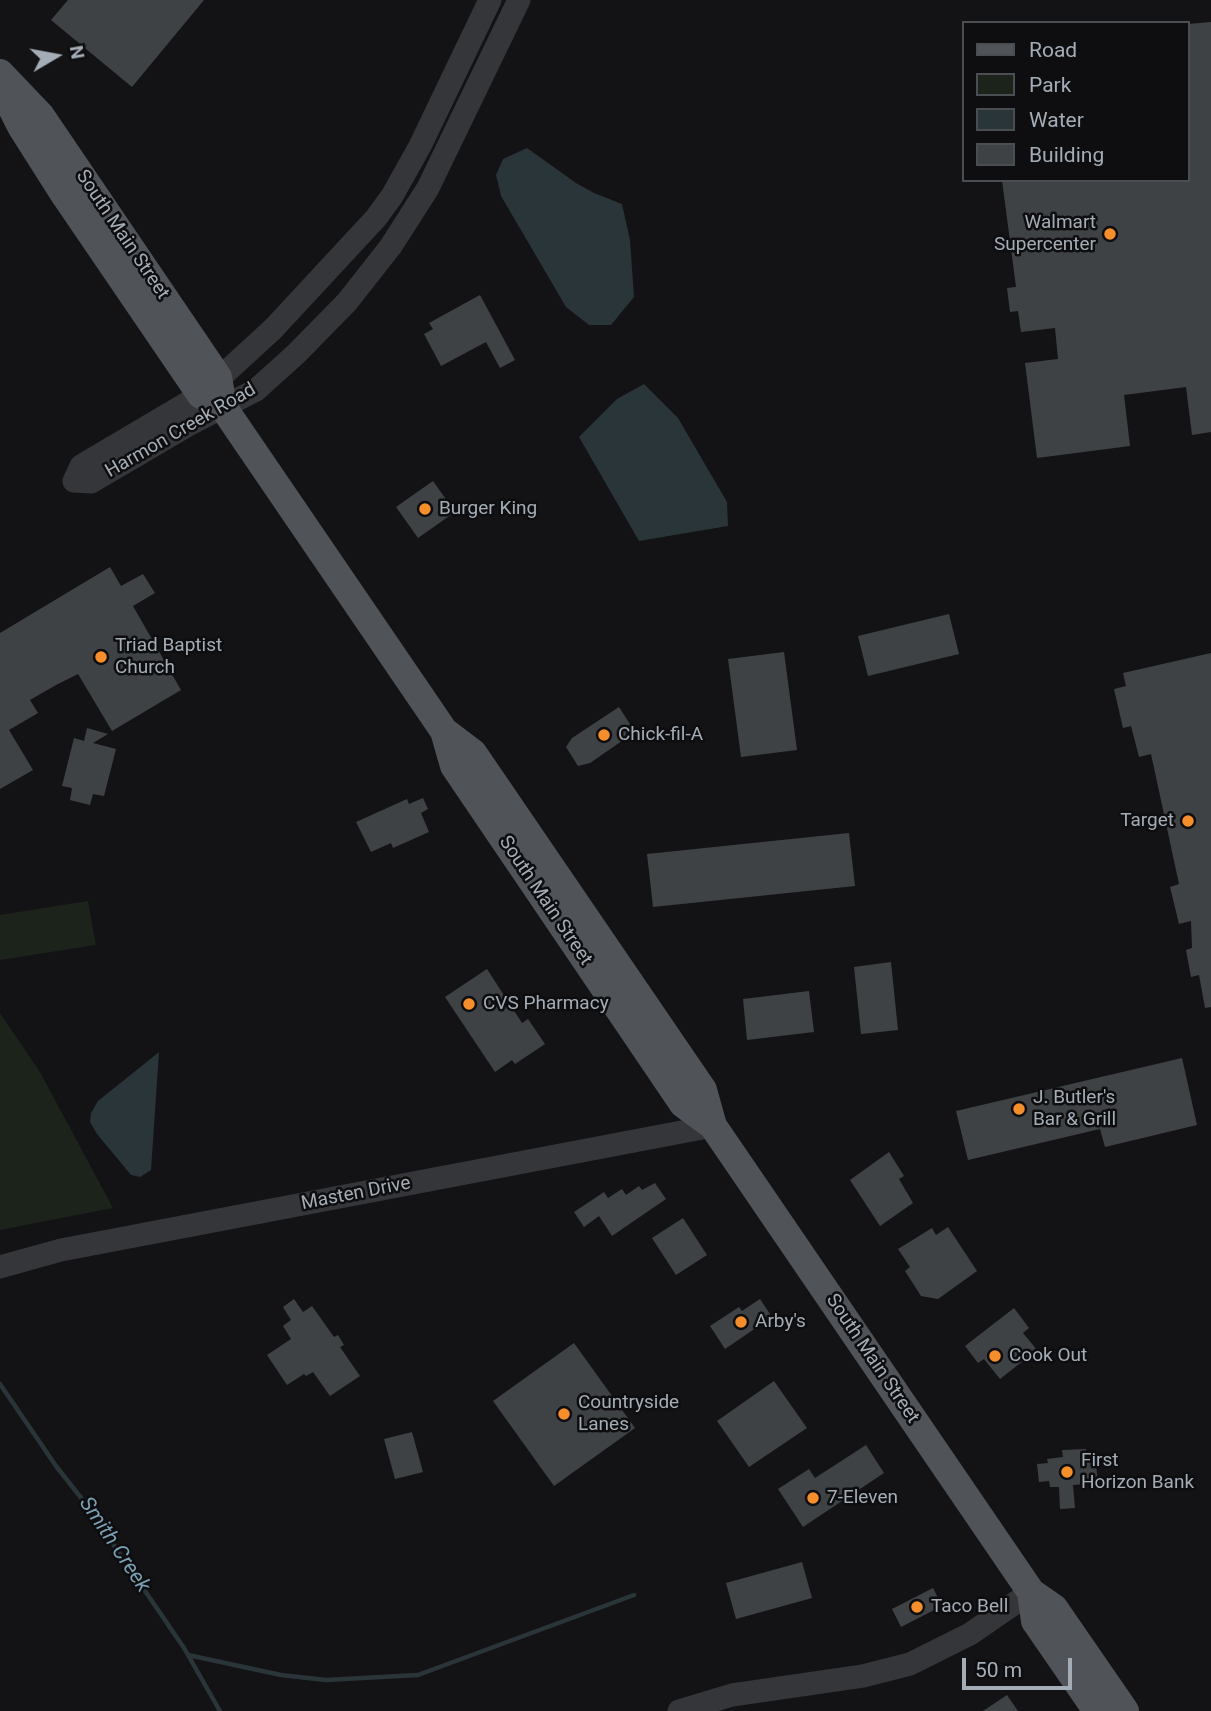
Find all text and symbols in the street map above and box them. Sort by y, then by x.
north arrow [21,21,91,91]
legend [962,21,1190,182]
text: Road [1029,38,1077,62]
text: N [65,44,90,61]
text: Park [1029,73,1071,97]
text: Water [1029,108,1084,132]
text: Building [1029,143,1104,167]
street label: South Main Street [70,166,174,304]
place label: Walmart Supercenter [994,212,1096,256]
marker: Walmart Supercenter [1102,226,1118,242]
street label: Harmon Creek Road [102,379,260,483]
place label: Burger King [439,498,537,520]
marker: Burger King [417,501,433,517]
place label: Triad Baptist Church [115,635,222,679]
marker: Triad Baptist Church [93,649,109,665]
place label: Chick-fil-A [618,724,703,746]
marker: Chick-fil-A [596,727,612,743]
place label: Target [1120,810,1174,832]
marker: Target [1180,813,1196,829]
street label: South Main Street [493,832,597,970]
place label: CVS Pharmacy [483,993,609,1015]
marker: CVS Pharmacy [461,996,477,1012]
place label: J. Butler's Bar & Grill [1033,1087,1116,1131]
marker: J. Butler's Bar & Grill [1011,1101,1027,1117]
street label: Masten Drive [299,1172,413,1216]
street label: South Main Street [820,1290,924,1428]
place label: Arby's [755,1311,806,1333]
marker: Arby's [733,1314,749,1330]
place label: Cook Out [1009,1345,1087,1367]
marker: Cook Out [987,1348,1003,1364]
place label: Countryside Lanes [578,1392,679,1436]
marker: Countryside Lanes [556,1406,572,1422]
place label: First Horizon Bank [1081,1450,1194,1494]
marker: First Horizon Bank [1059,1464,1075,1480]
place label: 7-Eleven [827,1487,898,1509]
marker: 7-Eleven [805,1490,821,1506]
water label: Smith Creek [73,1492,155,1598]
place label: Taco Bell [931,1596,1008,1618]
marker: Taco Bell [909,1599,925,1615]
scale bar [966,1644,1076,1688]
text: 50 m [975,1658,1022,1682]

